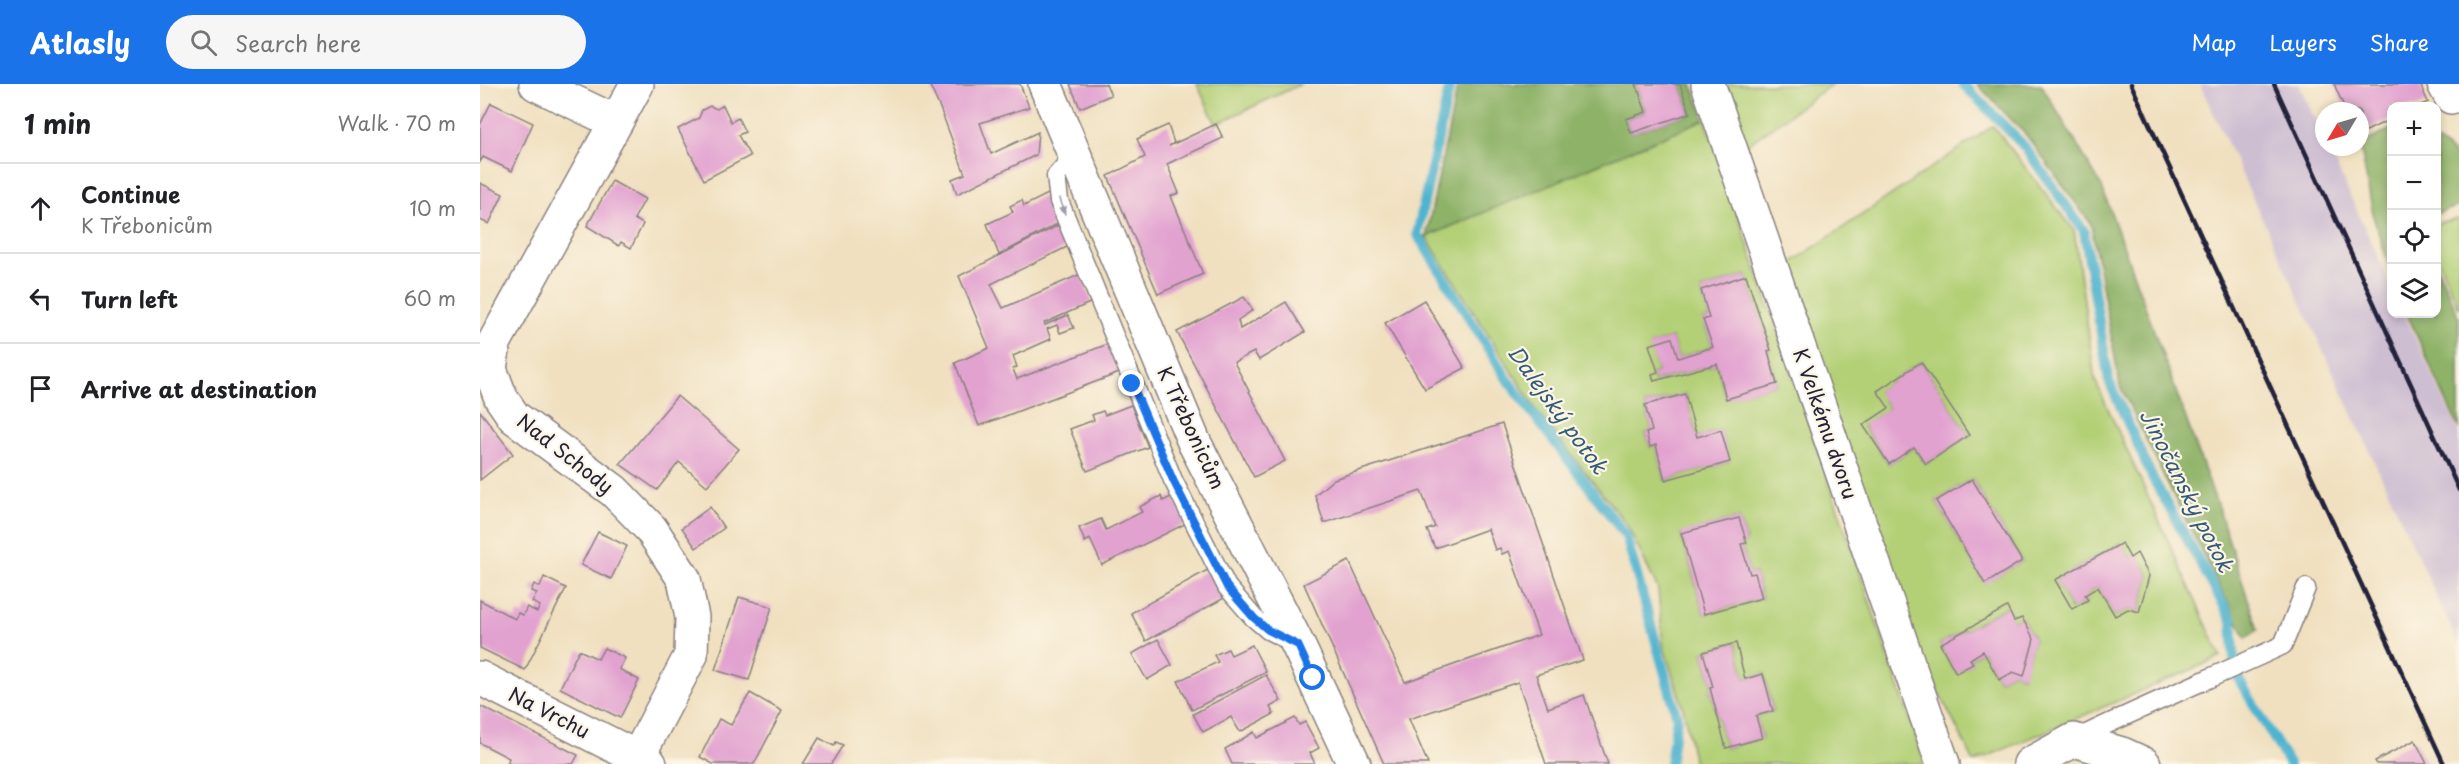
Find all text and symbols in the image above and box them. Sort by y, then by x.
search box [166,15,586,69]
text: Atlasly [30,21,130,64]
icon: search [187,26,220,59]
text: Search here [235,26,361,59]
text: Map [2192,26,2236,58]
text: Layers [2269,26,2337,58]
text: Share [2370,26,2429,58]
north arrow [2315,102,2369,156]
map controls [2387,102,2441,318]
button: + [2387,102,2441,156]
text: 1 min [24,104,91,143]
text: Walk · 70 m [338,108,456,138]
button: − [2387,156,2441,210]
text: Continue [81,177,180,210]
icon: ahead [24,192,57,225]
text: 10 m [409,193,456,223]
one-way arrow [1057,197,1067,215]
text: K Třebonicům [81,210,213,240]
button: locate [2387,210,2441,264]
button: layers [2387,264,2441,318]
icon: left [24,282,57,315]
text: Turn left [81,282,178,315]
text: 60 m [404,283,456,313]
water label: Dalejský potok [1501,338,1617,481]
street label: K Velkému dvoru [1786,344,1866,503]
street label: K Třebonicům [1150,361,1233,494]
route end [1118,370,1144,396]
icon: arrive [24,372,57,405]
text: Arrive at destination [81,372,317,405]
water label: Jinočanský potok [2133,403,2243,578]
street label: Nad Schody [511,406,620,500]
route start [1299,664,1325,690]
street label: Na Vrchu [504,679,595,745]

